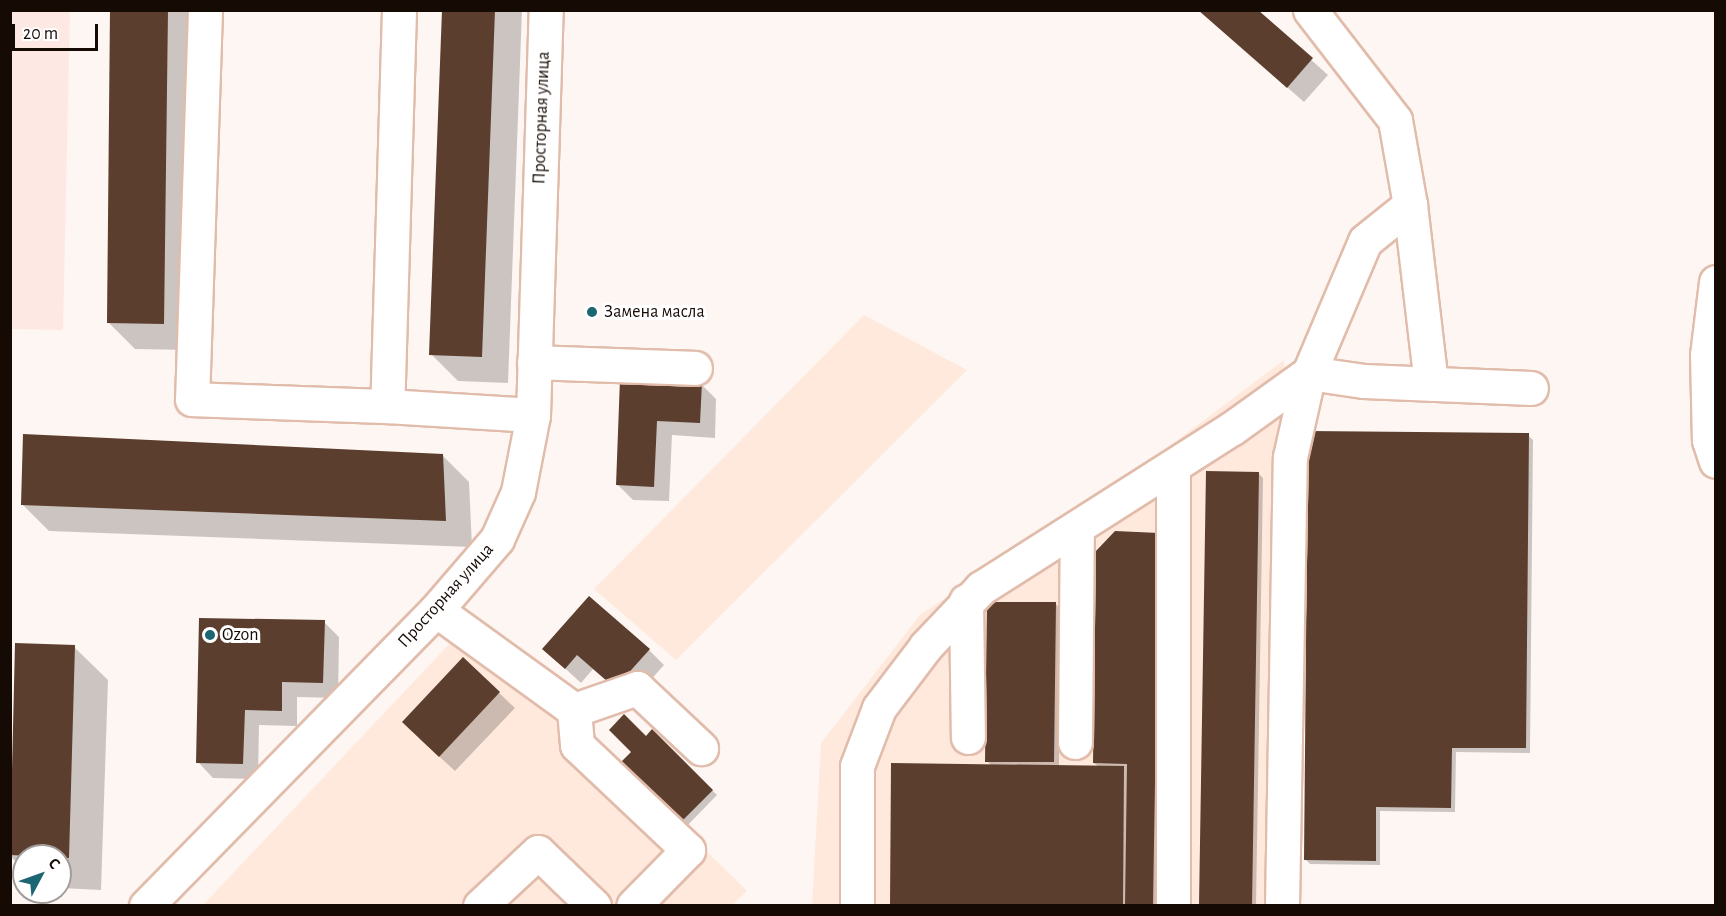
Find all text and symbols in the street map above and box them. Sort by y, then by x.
scale bar [15,12,100,50]
text: 20 m [23,25,58,43]
street label: Просторная улица [529,51,555,185]
place label: Замена масла [604,301,705,323]
marker: Замена масла [585,305,599,319]
street label: Просторная улица [394,539,498,653]
place label: Ozon [222,624,259,646]
marker: Ozon [203,628,217,642]
north arrow [12,844,72,904]
text: С [45,855,63,872]

